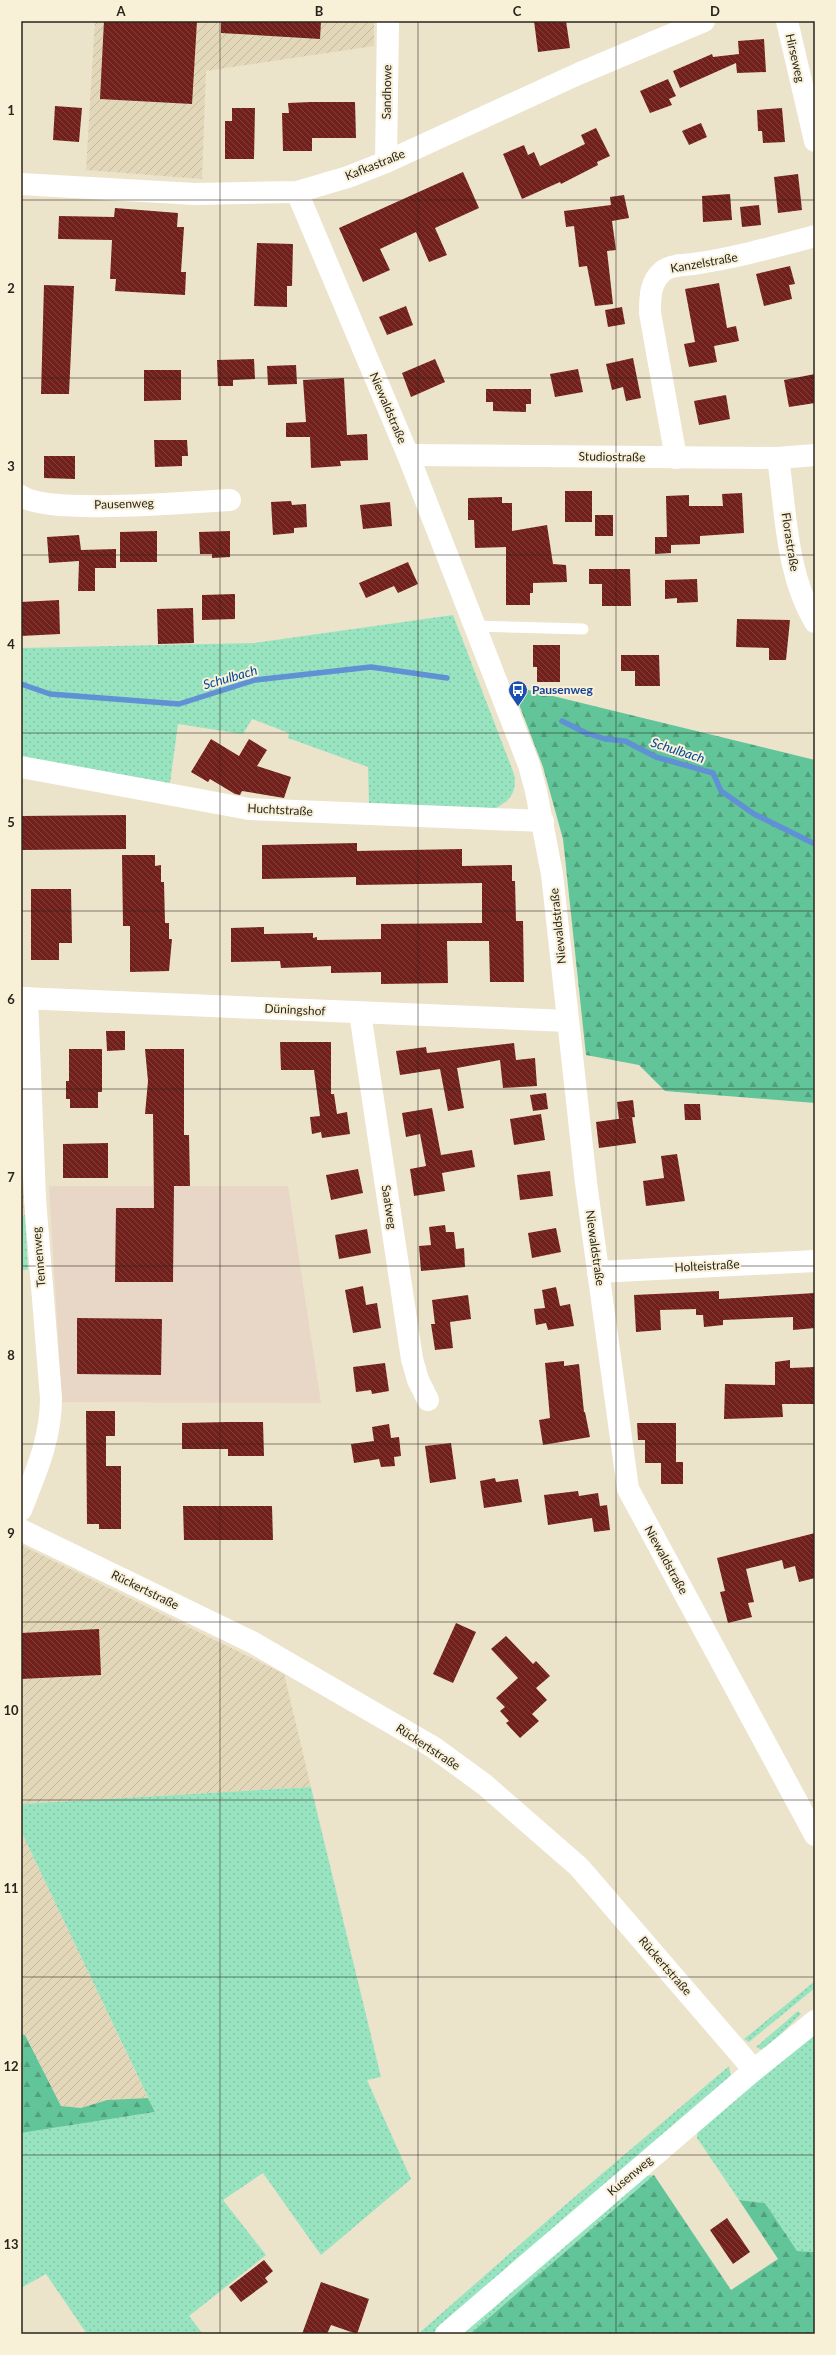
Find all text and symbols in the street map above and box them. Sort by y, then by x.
text: A [115,3,126,19]
text: B [315,3,324,19]
text: C [513,3,522,19]
text: D [710,3,720,19]
street label: Hirseweg [783,32,808,84]
street label: Sandhowe [379,64,394,120]
text: 1 [7,102,15,118]
street label: Kafkastraße [343,146,407,183]
street label: Kanzelstraße [669,249,739,276]
text: 2 [7,280,15,296]
street label: Niewaldstraße [367,370,410,446]
street label: Studiostraße [579,448,645,465]
text: 3 [7,458,15,474]
street label: Pausenweg [94,495,154,512]
street label: Florastraße [778,511,803,573]
text: 4 [7,636,15,652]
water label: Schulbach [201,662,259,692]
bus stop icon: Pausenweg [507,679,529,707]
place label: Pausenweg [532,682,593,697]
water label: Schulbach [649,734,707,766]
street label: Huchtstraße [247,800,313,819]
text: 5 [7,814,15,830]
street label: Niewaldstraße [546,887,569,965]
text: 6 [7,991,15,1007]
street label: Düningshof [264,1000,327,1019]
text: 7 [7,1169,15,1185]
street label: Saatweg [379,1184,400,1230]
street label: Niewaldstraße [583,1209,608,1287]
street label: Tennenweg [28,1226,49,1288]
street label: Holteistraße [674,1256,740,1275]
text: 8 [7,1347,15,1363]
street label: Niewaldstraße [641,1523,691,1597]
text: 9 [7,1525,15,1541]
street label: Rückertstraße [109,1567,182,1612]
text: 10 [3,1702,19,1718]
street label: Rückertstraße [393,1720,463,1773]
text: 11 [3,1880,19,1896]
street label: Rückertstraße [636,1933,695,1998]
text: 12 [3,2058,19,2074]
street label: Kusenweg [604,2152,655,2199]
text: 13 [3,2236,19,2252]

